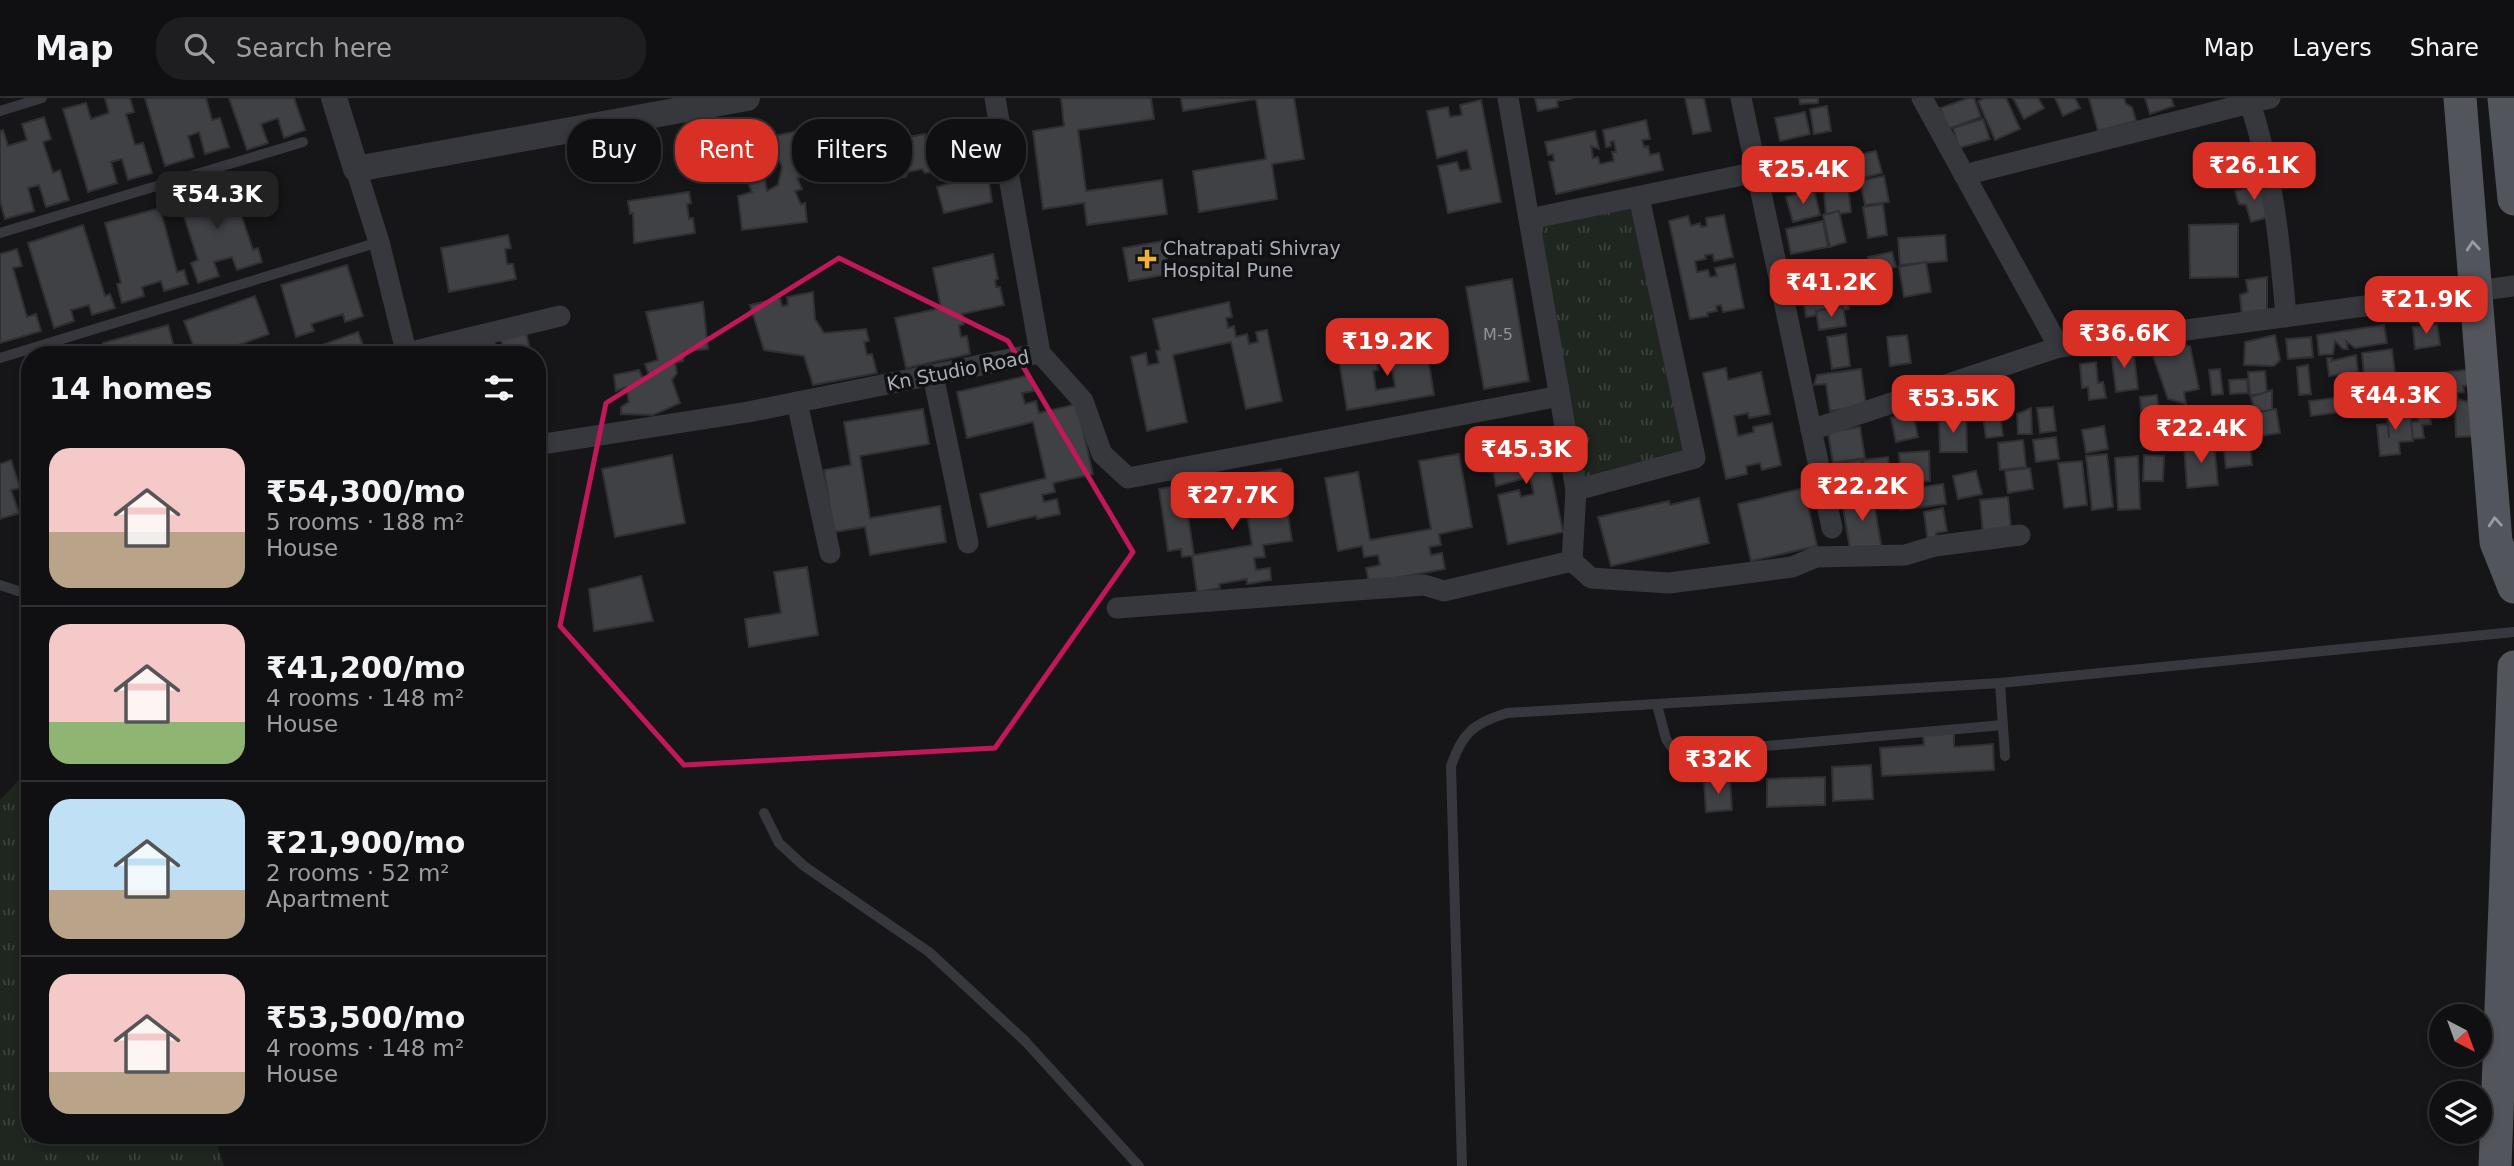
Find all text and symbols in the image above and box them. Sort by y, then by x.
search box [156,17,646,80]
text: Map [35,29,114,68]
icon: search [180,29,218,67]
text: Search here [236,33,392,63]
text: Map [2204,34,2254,62]
text: Layers [2292,34,2372,62]
text: Share [2410,34,2479,62]
chip: Buy [567,119,661,182]
chip: Rent [675,119,778,182]
chip: Filters [792,119,912,182]
chip: New [926,119,1026,182]
pin: ₹26.1K [2197,142,2311,202]
pin: ₹25.4K [1746,146,1860,206]
text: ₹26.1K [2209,152,2299,178]
text: ₹25.4K [1758,156,1848,182]
pin: ₹54.3K [160,172,274,231]
text: ₹54.3K [172,181,262,207]
place label: Chatrapati Shivray Hospital Pune [1163,237,1341,281]
one-way arrow [2466,241,2481,252]
marker: Chatrapati Shivray Hospital Pune [1137,249,1157,269]
pin: ₹41.2K [1774,260,1888,319]
text: ₹41.2K [1786,269,1876,295]
pin: ₹21.9K [2369,276,2483,336]
text: ₹21.9K [2381,286,2471,312]
pin: ₹36.6K [2067,310,2181,370]
pin: ₹19.2K [1330,318,1444,378]
text: ₹36.6K [2079,320,2169,346]
house number: M-5 [1483,325,1513,344]
text: ₹19.2K [1342,328,1432,354]
street label: Kn Studio Road [885,345,1031,395]
icon: filters [480,369,518,407]
text: 14 homes [49,371,213,406]
pin: ₹44.3K [2338,372,2452,432]
pin: ₹53.5K [1896,376,2010,435]
text: ₹44.3K [2350,382,2440,408]
text: ₹53.5K [1908,385,1998,411]
pin: ₹22.4K [2144,406,2258,465]
text: ₹22.4K [2156,415,2246,441]
pin: ₹45.3K [1469,426,1583,486]
text: ₹45.3K [1481,436,1571,462]
pin: ₹22.2K [1805,464,1919,523]
pin: ₹27.7K [1175,472,1289,532]
text: ₹22.2K [1817,473,1907,499]
text: ₹54,300/mo [266,474,465,509]
icon: home [105,476,189,560]
text: ₹27.7K [1187,482,1277,508]
text: 5 rooms · 188 m² [266,509,464,535]
one-way arrow [2488,516,2503,527]
text: House [266,535,338,561]
text: ₹41,200/mo [266,650,465,685]
icon: home [105,652,189,736]
text: 4 rooms · 148 m² [266,685,464,711]
text: House [266,711,338,737]
pin: ₹32K [1677,736,1759,796]
text: ₹32K [1685,746,1751,772]
text: ₹21,900/mo [266,825,465,860]
icon: home [105,827,189,911]
text: 2 rooms · 52 m² [266,860,450,886]
text: Apartment [266,886,389,912]
text: ₹53,500/mo [266,1000,465,1035]
icon: home [105,1002,189,1086]
north arrow [2429,1004,2492,1068]
map controls [2429,1004,2492,1144]
text: 4 rooms · 148 m² [266,1035,464,1061]
text: House [266,1061,338,1087]
button: layers [2429,1081,2492,1144]

